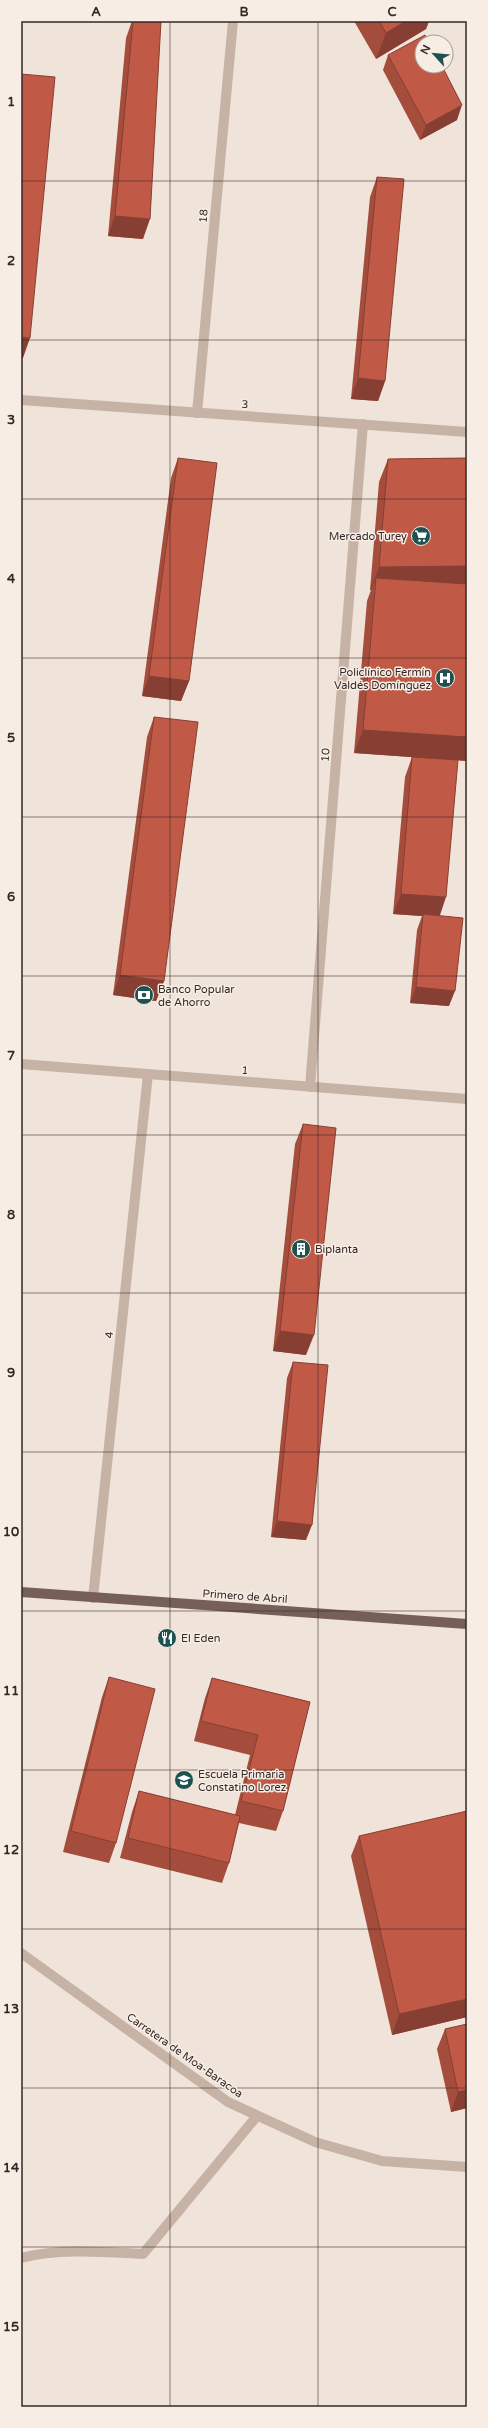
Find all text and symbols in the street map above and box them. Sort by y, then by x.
text: A [91,4,101,20]
text: B [239,4,249,20]
text: C [387,4,397,20]
north arrow [414,34,454,74]
text: N [418,43,433,57]
text: 1 [7,94,15,110]
street label: 18 [196,209,211,223]
text: 2 [7,253,15,269]
street label: 3 [241,398,249,411]
text: 3 [7,412,15,428]
supermarket icon: Mercado Turey [410,525,432,547]
place label: Mercado Turey [329,530,407,543]
text: 4 [7,571,16,587]
place label: Policlínico Fermín Valdés Domínguez [334,666,432,692]
hospital icon: Policlínico Fermín Valdés Domínguez [434,667,456,689]
text: 5 [7,730,15,746]
street label: 10 [318,748,333,762]
text: 6 [7,889,15,905]
place label: Banco Popular de Ahorro [158,983,235,1009]
bank icon: Banco Popular de Ahorro [133,984,155,1006]
text: 7 [7,1048,15,1064]
street label: 1 [241,1064,249,1077]
text: 8 [7,1207,15,1223]
building icon: Biplanta [290,1238,312,1260]
place label: Biplanta [315,1243,358,1256]
street label: 4 [103,1331,116,1339]
text: 9 [7,1365,15,1381]
text: 10 [3,1524,19,1540]
street label: Primero de Abril [202,1587,288,1606]
restaurant icon: El Eden [156,1627,178,1649]
place label: El Eden [181,1632,220,1645]
text: 11 [3,1683,19,1699]
place label: Escuela Primaria Constatino Lorez [198,1768,287,1794]
school or university icon: Escuela Primaria Constatino Lorez [173,1769,195,1791]
text: 12 [3,1842,19,1858]
text: 13 [3,2001,19,2017]
street label: Carretera de Moa-Baracoa [124,2010,245,2101]
text: 14 [3,2160,20,2176]
text: 15 [3,2319,19,2335]

